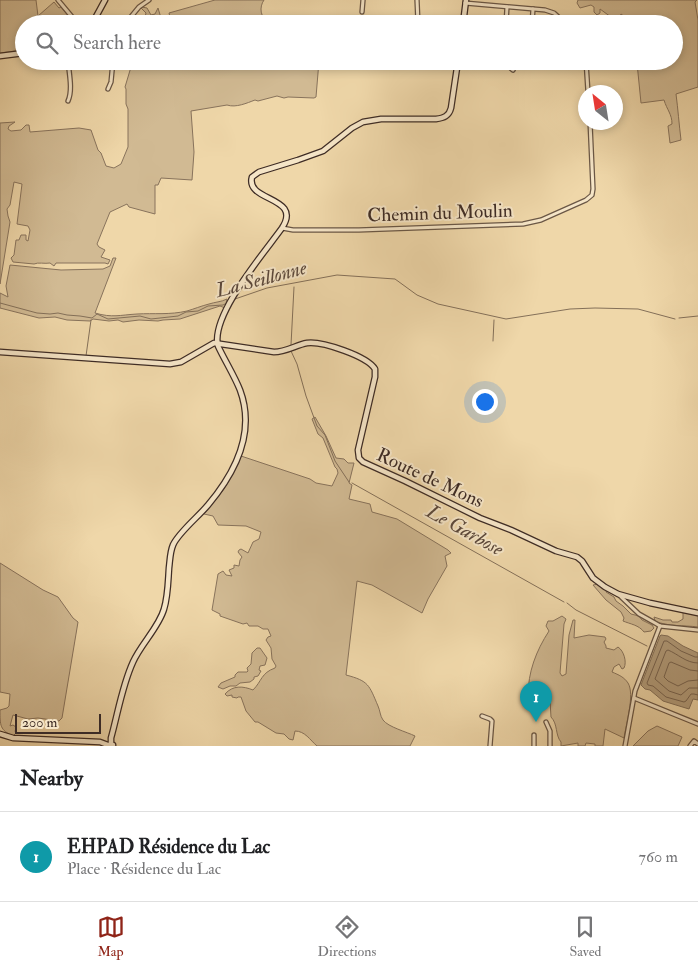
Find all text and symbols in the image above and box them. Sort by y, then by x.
search box [15,15,683,70]
icon: search [33,29,61,57]
text: Search here [73,31,161,55]
north arrow [578,85,623,130]
street label: Chemin du Moulin [367,198,513,228]
water label: La Seillonne [212,255,310,303]
your location [472,389,498,415]
street label: Route de Mons [373,443,487,513]
water label: Le Garbose [421,498,508,562]
pin: 1 [520,681,552,722]
scale bar [15,711,101,734]
text: 200 m [22,714,57,731]
text: Nearby [20,765,83,792]
text: EHPAD Résidence du Lac [67,835,270,859]
text: 1 [33,847,39,867]
text: 760 m [639,847,678,867]
text: Place · Résidence du Lac [67,859,221,879]
tab: Map [97,913,125,960]
tab: Directions [318,913,376,960]
tab: Saved [569,913,601,960]

